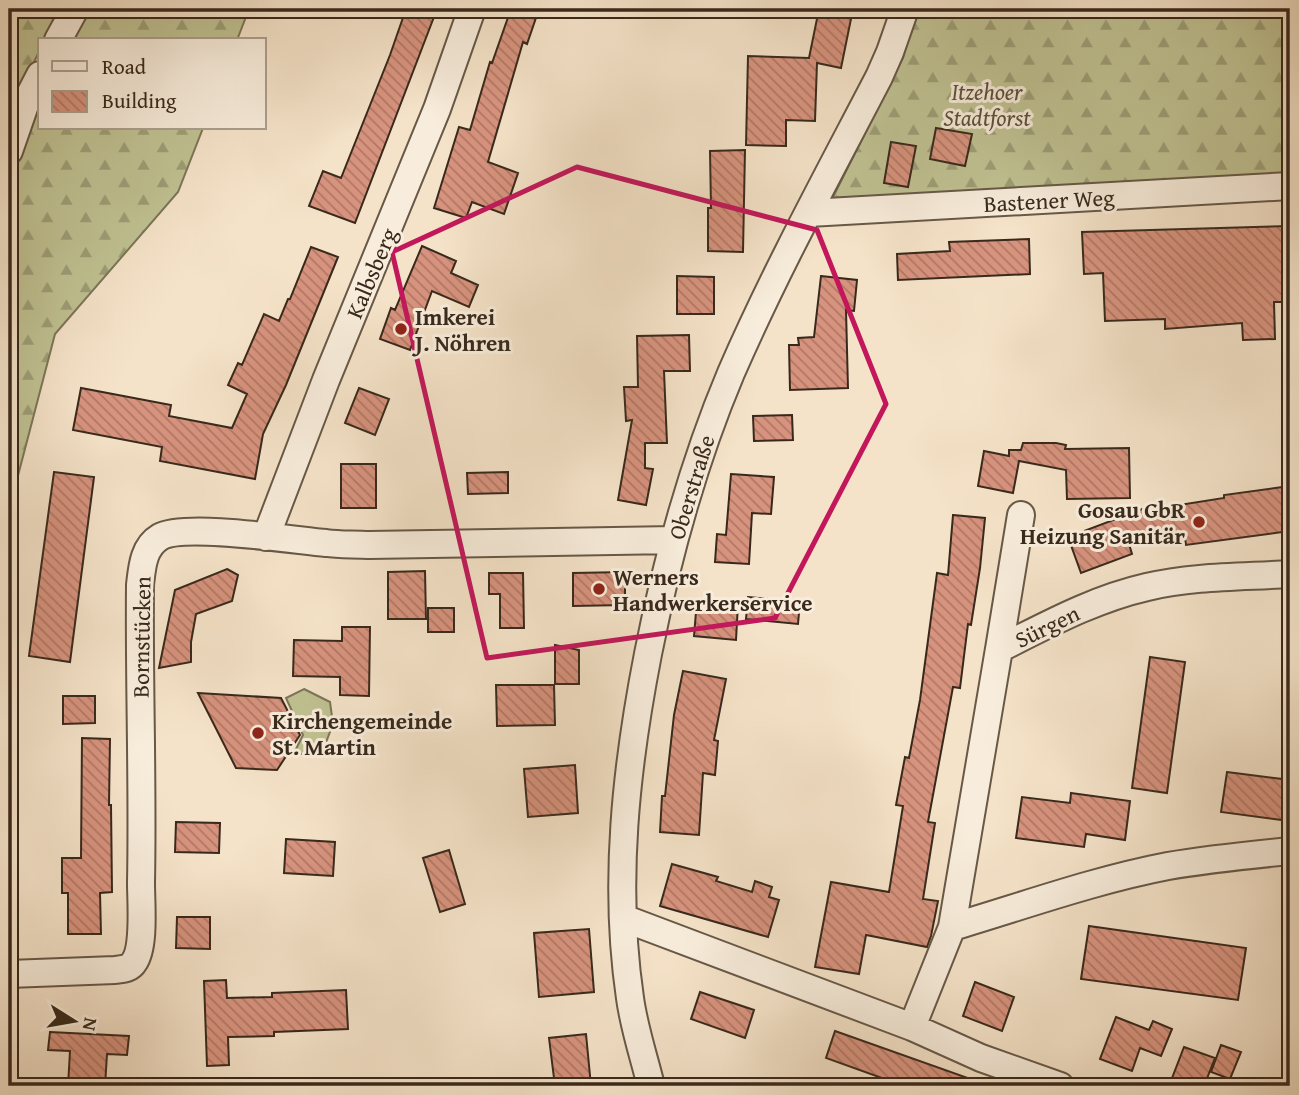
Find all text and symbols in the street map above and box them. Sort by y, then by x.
legend [38,38,266,130]
text: Road [102,51,147,82]
park label: Itzehoer Stadtforst [943,75,1031,134]
text: Building [102,85,177,116]
street label: Bastener Weg [983,180,1116,220]
street label: Kalbsberg [337,222,405,323]
place label: Imkerei J. Nöhren [411,300,511,359]
marker: Imkerei J. Nöhren [393,321,409,337]
street label: Oberstraße [659,431,723,543]
place label: Gosau GbR Heizung Sanitär [1020,493,1186,552]
marker: Gosau GbR Heizung Sanitär [1191,514,1207,530]
place label: Werners Handwerkerservice [613,560,813,619]
street label: Bornstücken [123,576,159,698]
marker: Werners Handwerkerservice [591,581,607,597]
street label: Sürgen [1009,596,1085,656]
place label: Kirchengemeinde St. Martin [272,704,452,763]
marker: Kirchengemeinde St. Martin [250,725,266,741]
north arrow [38,986,108,1056]
text: N [76,1015,106,1033]

